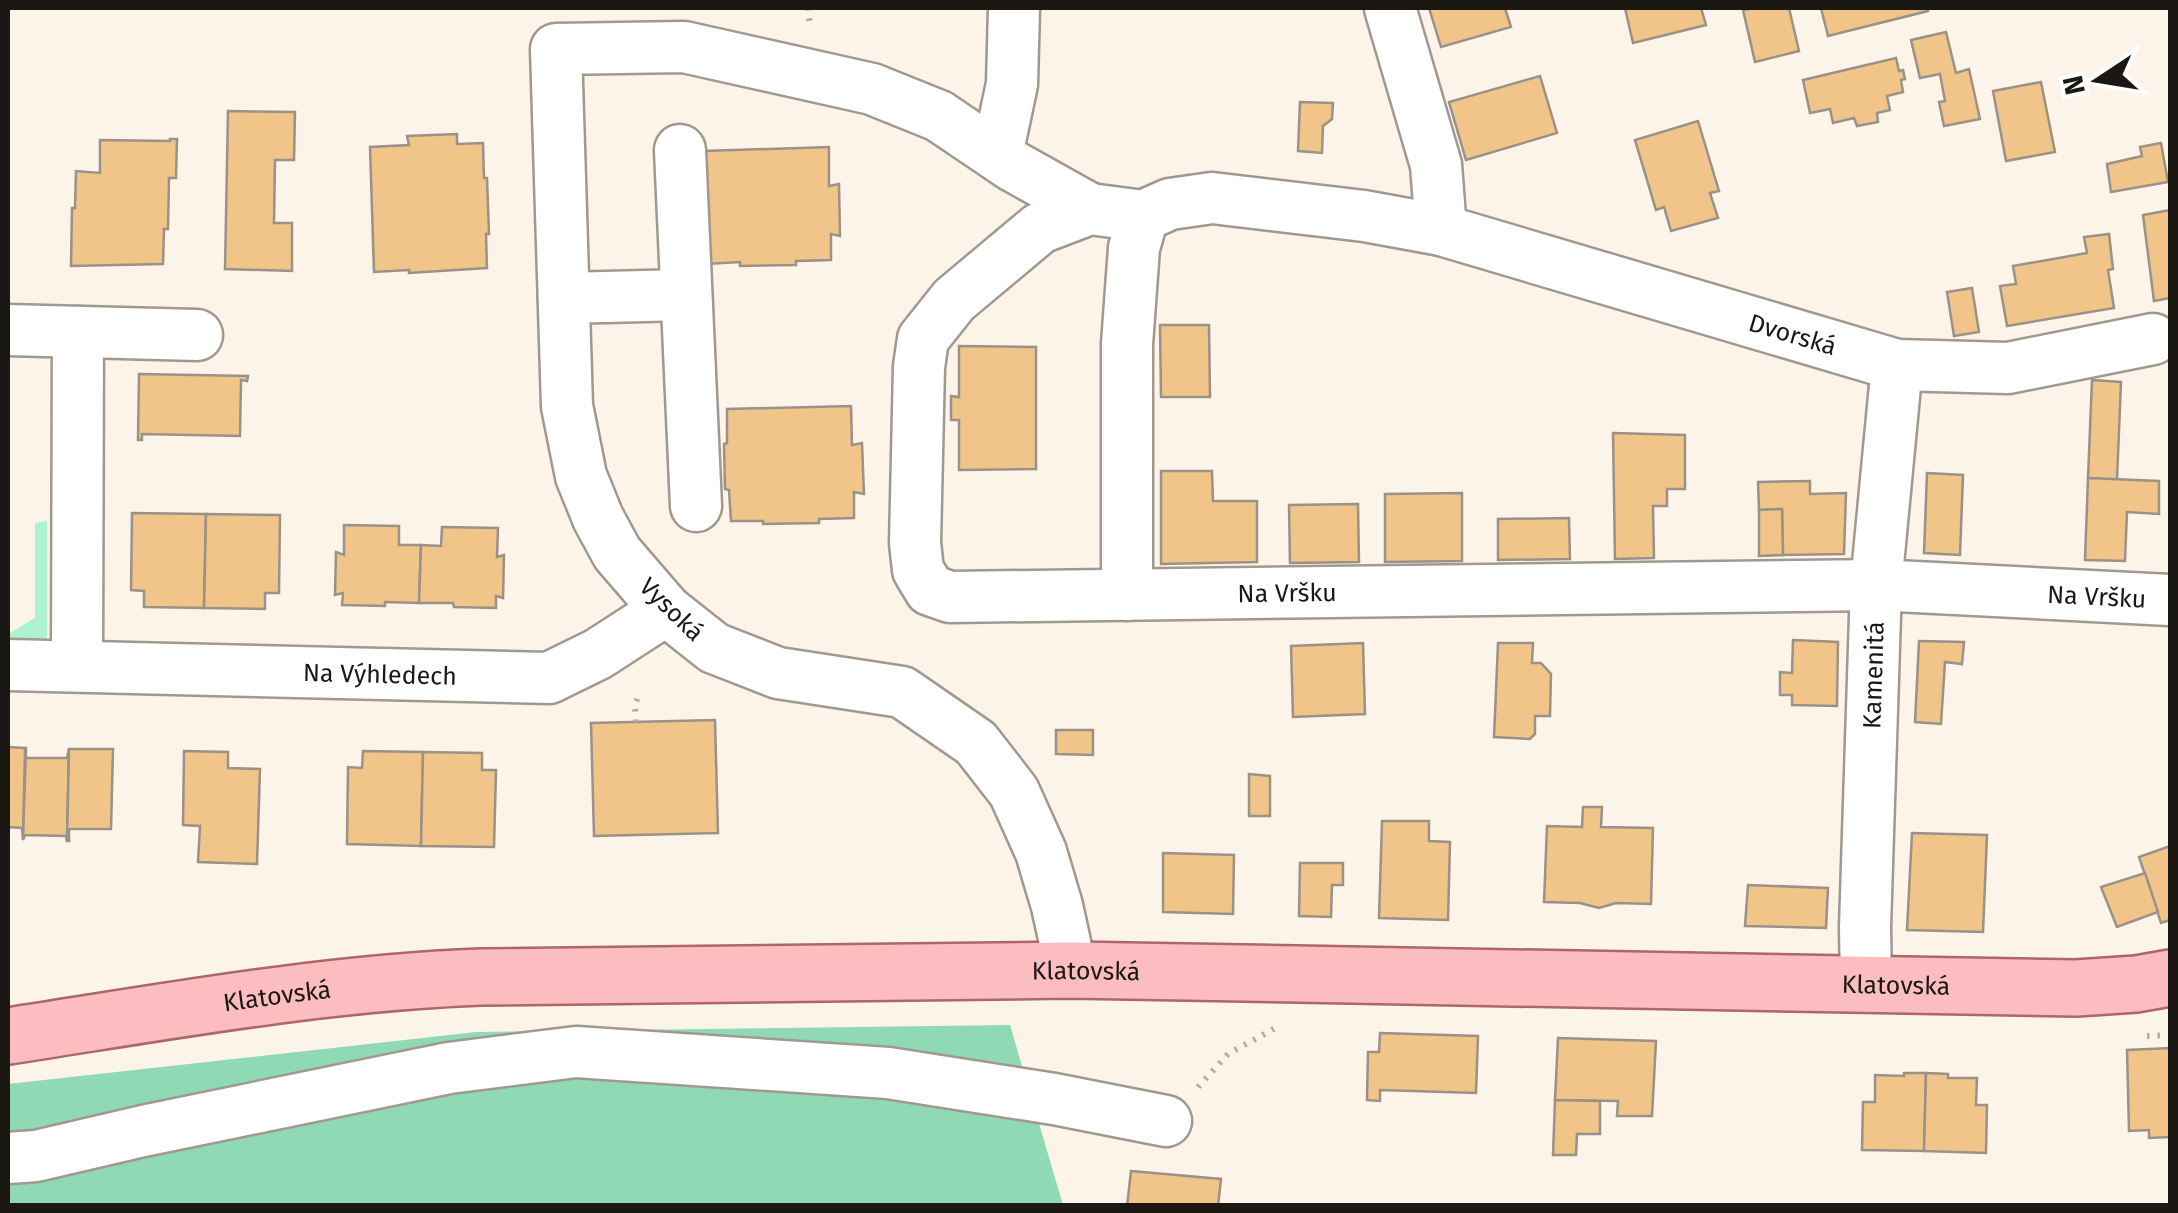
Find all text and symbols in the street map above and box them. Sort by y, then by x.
north arrow [2048,30,2148,130]
text: N [2056,73,2092,98]
street label: Dvorská [1745,308,1840,362]
street label: Vysoká [633,572,710,648]
street label: Na Vršku [1237,578,1337,609]
street label: Na Vršku [2046,580,2147,615]
street label: Kamenitá [1857,621,1891,729]
street label: Na Výhledech [303,658,457,692]
street label: Klatovská [1032,956,1141,987]
street label: Klatovská [1841,970,1950,1002]
street label: Klatovská [221,975,333,1019]

